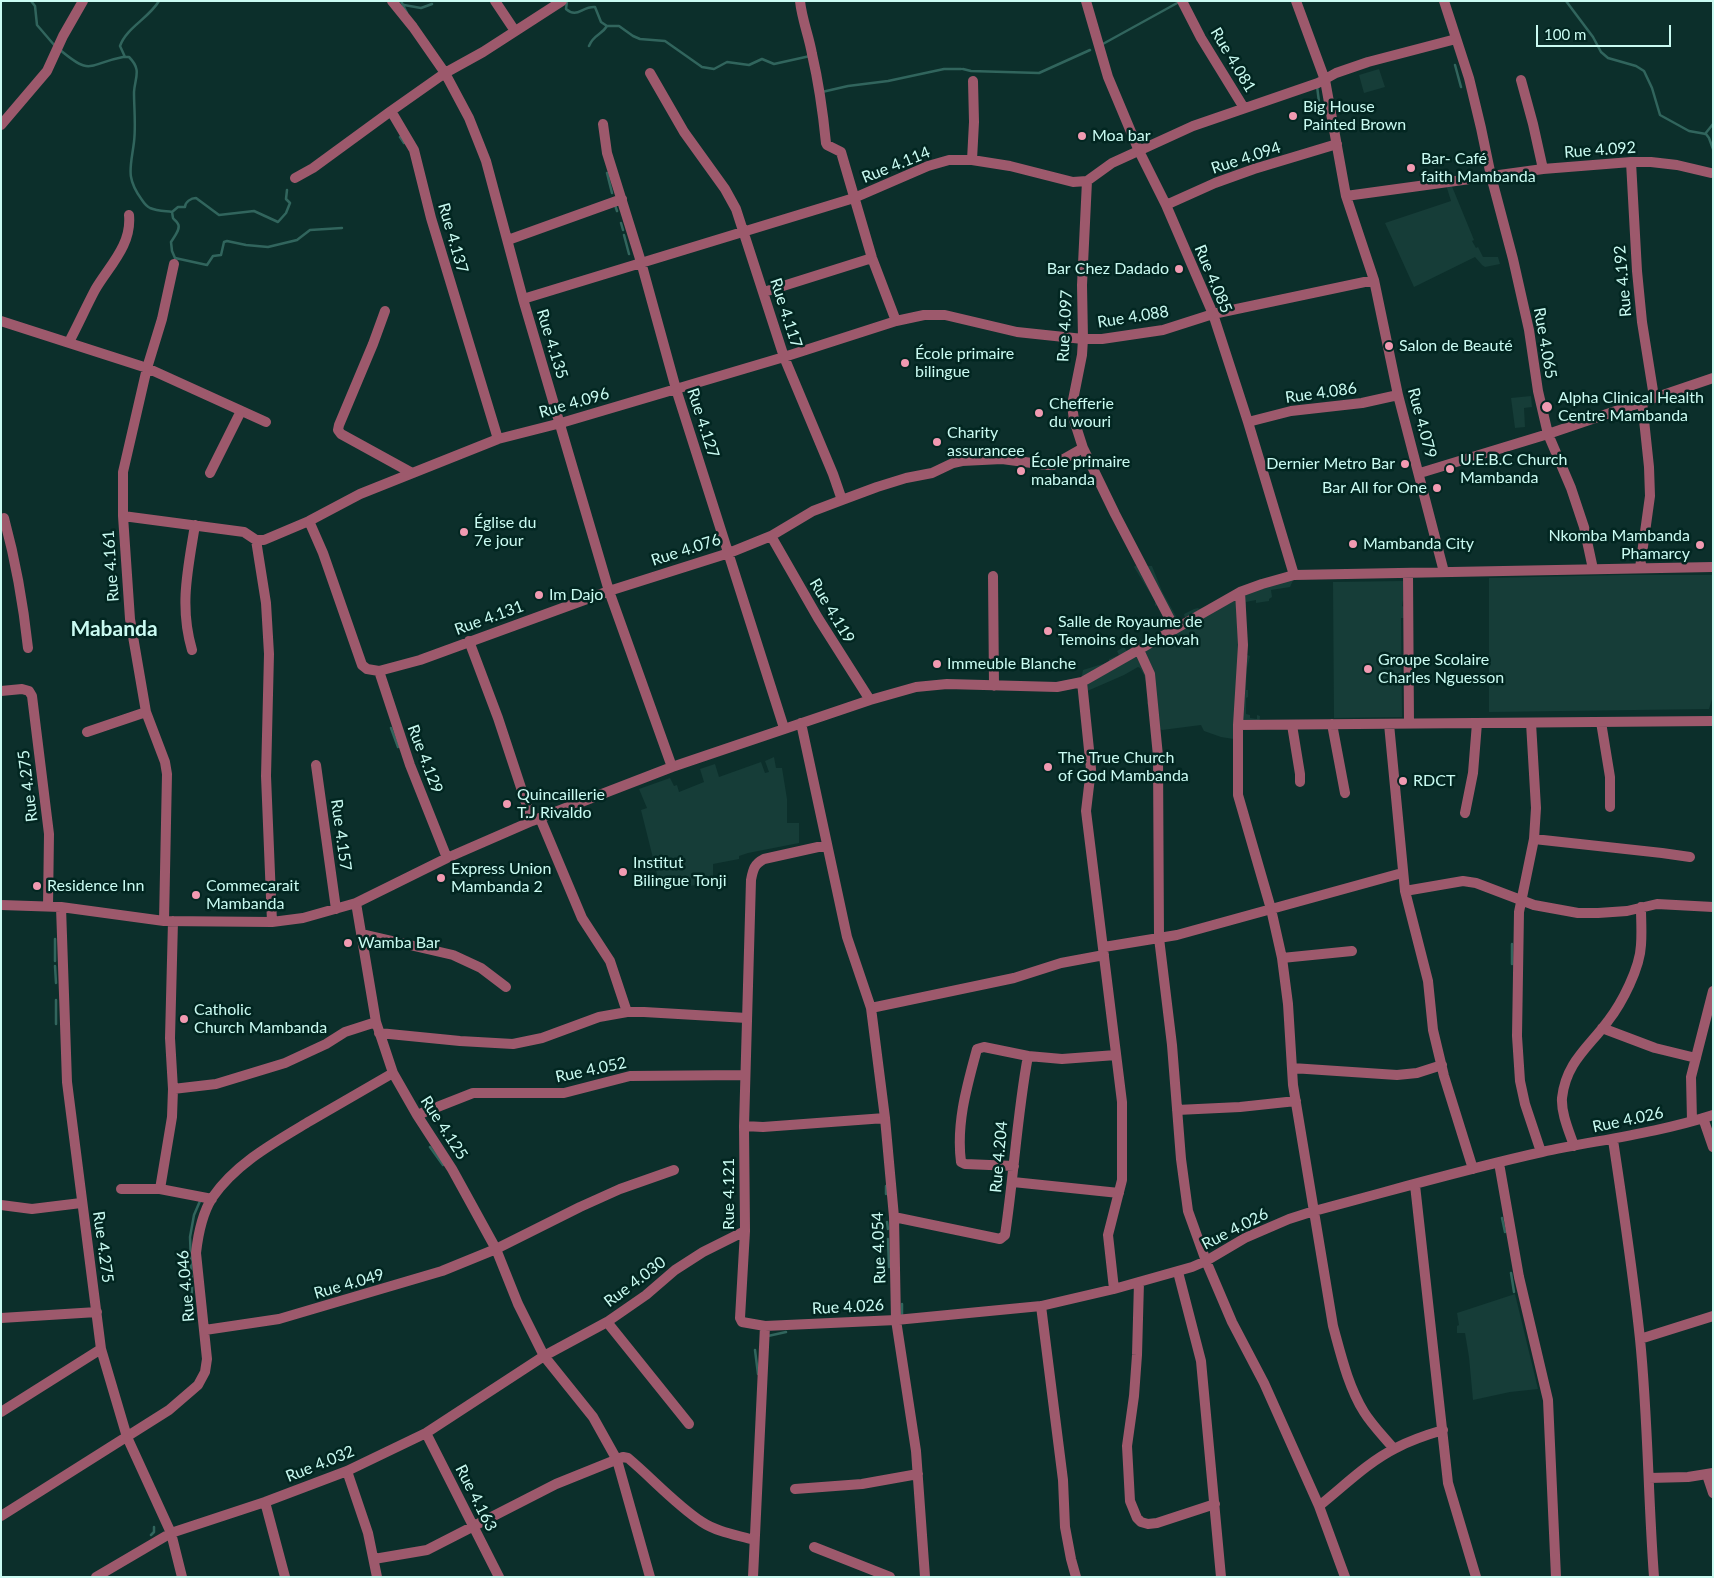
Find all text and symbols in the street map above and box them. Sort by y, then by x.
scale bar [1539,15,1674,47]
street label: Rue 4.081 [1206,24,1260,96]
text: 100 m [1544,25,1586,43]
place label: Big House Painted Brown [1303,97,1406,135]
marker: Big House Painted Brown [1287,110,1299,122]
place label: Moa bar [1092,126,1150,146]
marker: Moa bar [1076,130,1088,142]
street label: Rue 4.094 [1209,138,1283,178]
street label: Rue 4.092 [1563,138,1637,162]
street label: Rue 4.114 [859,143,933,187]
place label: Bar- Café faith Mambanda [1421,149,1536,187]
marker: Bar- Café faith Mambanda [1405,162,1417,174]
street label: Rue 4.137 [434,201,472,275]
street label: Rue 4.085 [1190,242,1236,316]
street label: Rue 4.192 [1610,244,1636,318]
place label: Bar Chez Dadado [1047,259,1169,279]
marker: Bar Chez Dadado [1173,263,1185,275]
street label: Rue 4.117 [766,276,806,350]
street label: Rue 4.097 [1054,290,1076,362]
street label: Rue 4.088 [1096,302,1170,332]
street label: Rue 4.065 [1529,306,1561,380]
street label: Rue 4.135 [532,307,572,381]
place label: Salon de Beauté [1399,336,1513,356]
marker: Salon de Beauté [1383,340,1395,352]
place label: École primaire bilingue [915,344,1014,382]
marker: École primaire bilingue [899,357,911,369]
street label: Rue 4.086 [1284,378,1358,408]
street label: Rue 4.096 [537,384,611,422]
street label: Rue 4.127 [683,386,723,460]
street label: Rue 4.079 [1403,386,1441,460]
place label: Alpha Clinical Health Centre Mambanda [1558,388,1704,426]
place label: Chefferie du wouri [1049,394,1114,432]
marker: Alpha Clinical Health Centre Mambanda [1540,400,1554,414]
marker: Chefferie du wouri [1033,407,1045,419]
place label: Charity assurancee [947,423,1025,461]
marker: Charity assurancee [931,436,943,448]
place label: U.E.B.C Church Mambanda [1460,450,1567,488]
place label: École primaire mabanda [1031,452,1130,490]
place label: Dernier Metro Bar [1266,454,1395,474]
marker: Dernier Metro Bar [1399,458,1411,470]
marker: U.E.B.C Church Mambanda [1444,463,1456,475]
marker: École primaire mabanda [1015,465,1027,477]
place label: Bar All for One [1322,478,1427,498]
marker: Bar All for One [1431,482,1443,494]
place label: Église du 7e jour [474,513,536,551]
marker: Église du 7e jour [458,526,470,538]
place label: Nkomba Mambanda Phamarcy [1549,526,1690,564]
street label: Rue 4.161 [99,529,123,603]
street label: Rue 4.076 [649,530,723,570]
place label: Mambanda City [1363,534,1474,554]
marker: Mambanda City [1347,538,1359,550]
marker: Nkomba Mambanda Phamarcy [1694,539,1706,551]
street label: Rue 4.119 [805,575,859,647]
place label: Im Dajo [549,585,603,605]
marker: Im Dajo [533,589,545,601]
street label: Rue 4.131 [452,597,526,639]
place label: Salle de Royaume de Temoins de Jehovah [1058,612,1203,650]
district label: Mabanda [70,616,158,642]
marker: Salle de Royaume de Temoins de Jehovah [1042,625,1054,637]
place label: Groupe Scolaire Charles Nguesson [1378,650,1504,688]
place label: Immeuble Blanche [947,654,1076,674]
marker: Immeuble Blanche [931,658,943,670]
marker: Groupe Scolaire Charles Nguesson [1362,663,1374,675]
street label: Rue 4.129 [403,722,447,796]
place label: The True Church of God Mambanda [1058,748,1189,786]
street label: Rue 4.275 [14,749,42,823]
marker: The True Church of God Mambanda [1042,761,1054,773]
place label: RDCT [1413,771,1455,791]
marker: RDCT [1397,775,1409,787]
place label: Quincaillerie T.J Rivaldo [517,785,605,823]
street label: Rue 4.157 [326,798,356,872]
marker: Quincaillerie T.J Rivaldo [501,798,513,810]
place label: Institut Bilingue Tonji [633,853,727,891]
place label: Express Union Mambanda 2 [451,859,551,897]
marker: Institut Bilingue Tonji [617,866,629,878]
marker: Express Union Mambanda 2 [435,872,447,884]
place label: Residence Inn [47,876,144,896]
place label: Commecarait Mambanda [206,876,299,914]
marker: Residence Inn [31,880,43,892]
marker: Commecarait Mambanda [190,889,202,901]
place label: Wamba Bar [358,933,440,953]
marker: Wamba Bar [342,937,354,949]
place label: Catholic Church Mambanda [194,1000,327,1038]
marker: Catholic Church Mambanda [178,1013,190,1025]
street label: Rue 4.052 [554,1053,628,1087]
street label: Rue 4.125 [416,1093,472,1163]
street label: Rue 4.026 [1591,1103,1665,1137]
street label: Rue 4.204 [986,1120,1012,1194]
street label: Rue 4.121 [719,1158,739,1230]
street label: Rue 4.026 [1199,1204,1271,1254]
street label: Rue 4.275 [88,1210,118,1284]
street label: Rue 4.054 [868,1212,890,1284]
street label: Rue 4.046 [173,1249,199,1323]
street label: Rue 4.030 [600,1253,670,1311]
street label: Rue 4.049 [312,1265,386,1303]
street label: Rue 4.026 [812,1296,884,1318]
street label: Rue 4.032 [283,1442,357,1486]
street label: Rue 4.163 [451,1462,501,1534]

